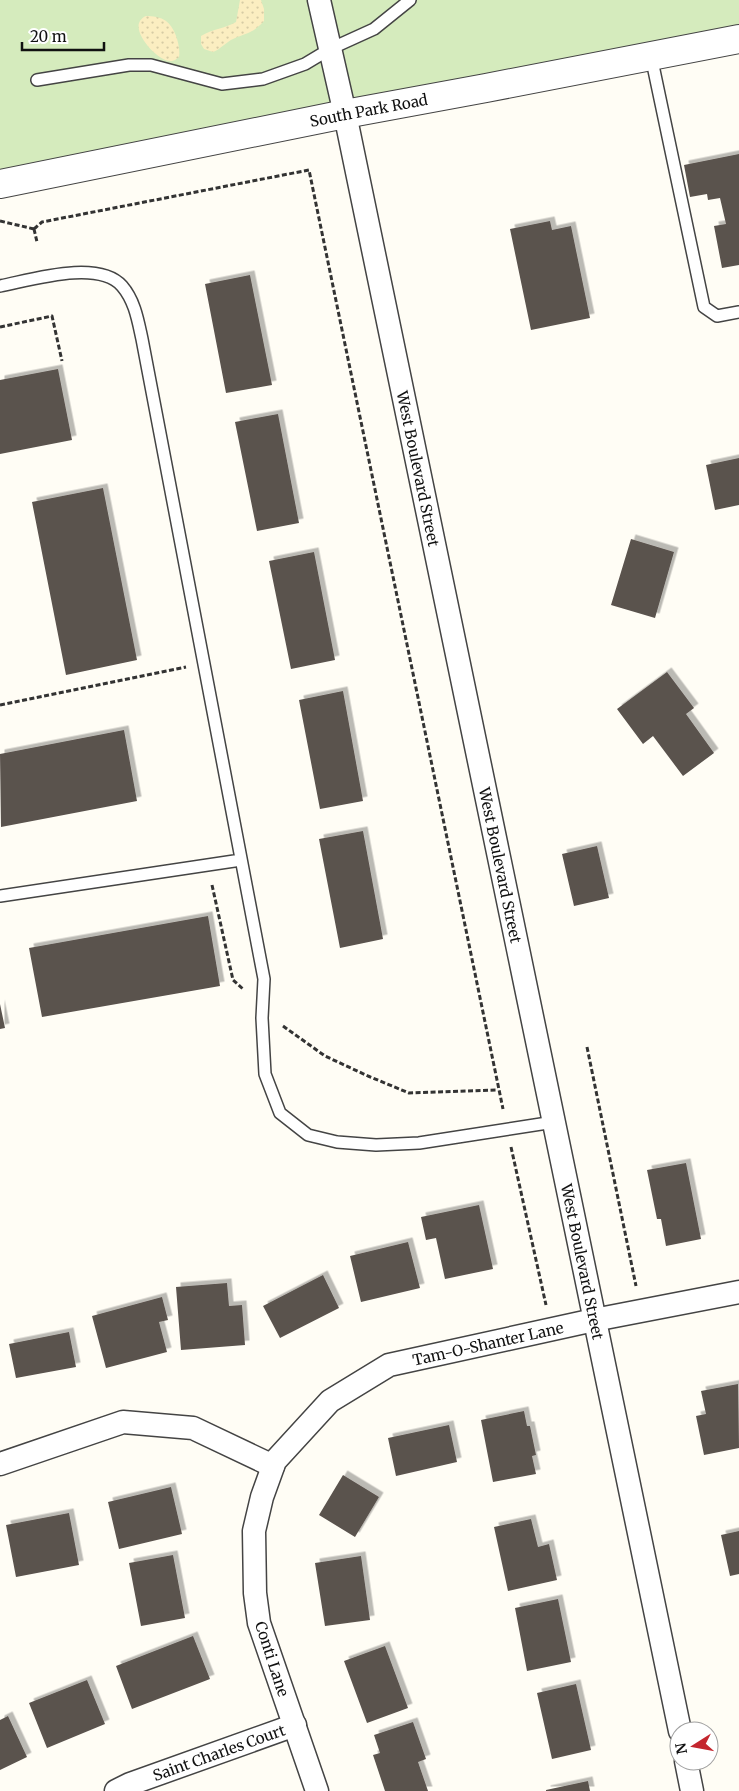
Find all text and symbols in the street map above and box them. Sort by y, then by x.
scale bar [22,20,105,52]
text: 20 m [30,27,67,46]
street label: South Park Road [308,89,429,130]
street label: West Boulevard Street [393,388,444,548]
street label: West Boulevard Street [475,785,526,945]
street label: West Boulevard Street [557,1181,608,1341]
street label: Tam-O-Shanter Lane [411,1317,565,1369]
street label: Conti Lane [251,1619,293,1699]
street label: Saint Charles Court [150,1720,288,1785]
north arrow [669,1721,719,1771]
text: N [671,1741,691,1756]

